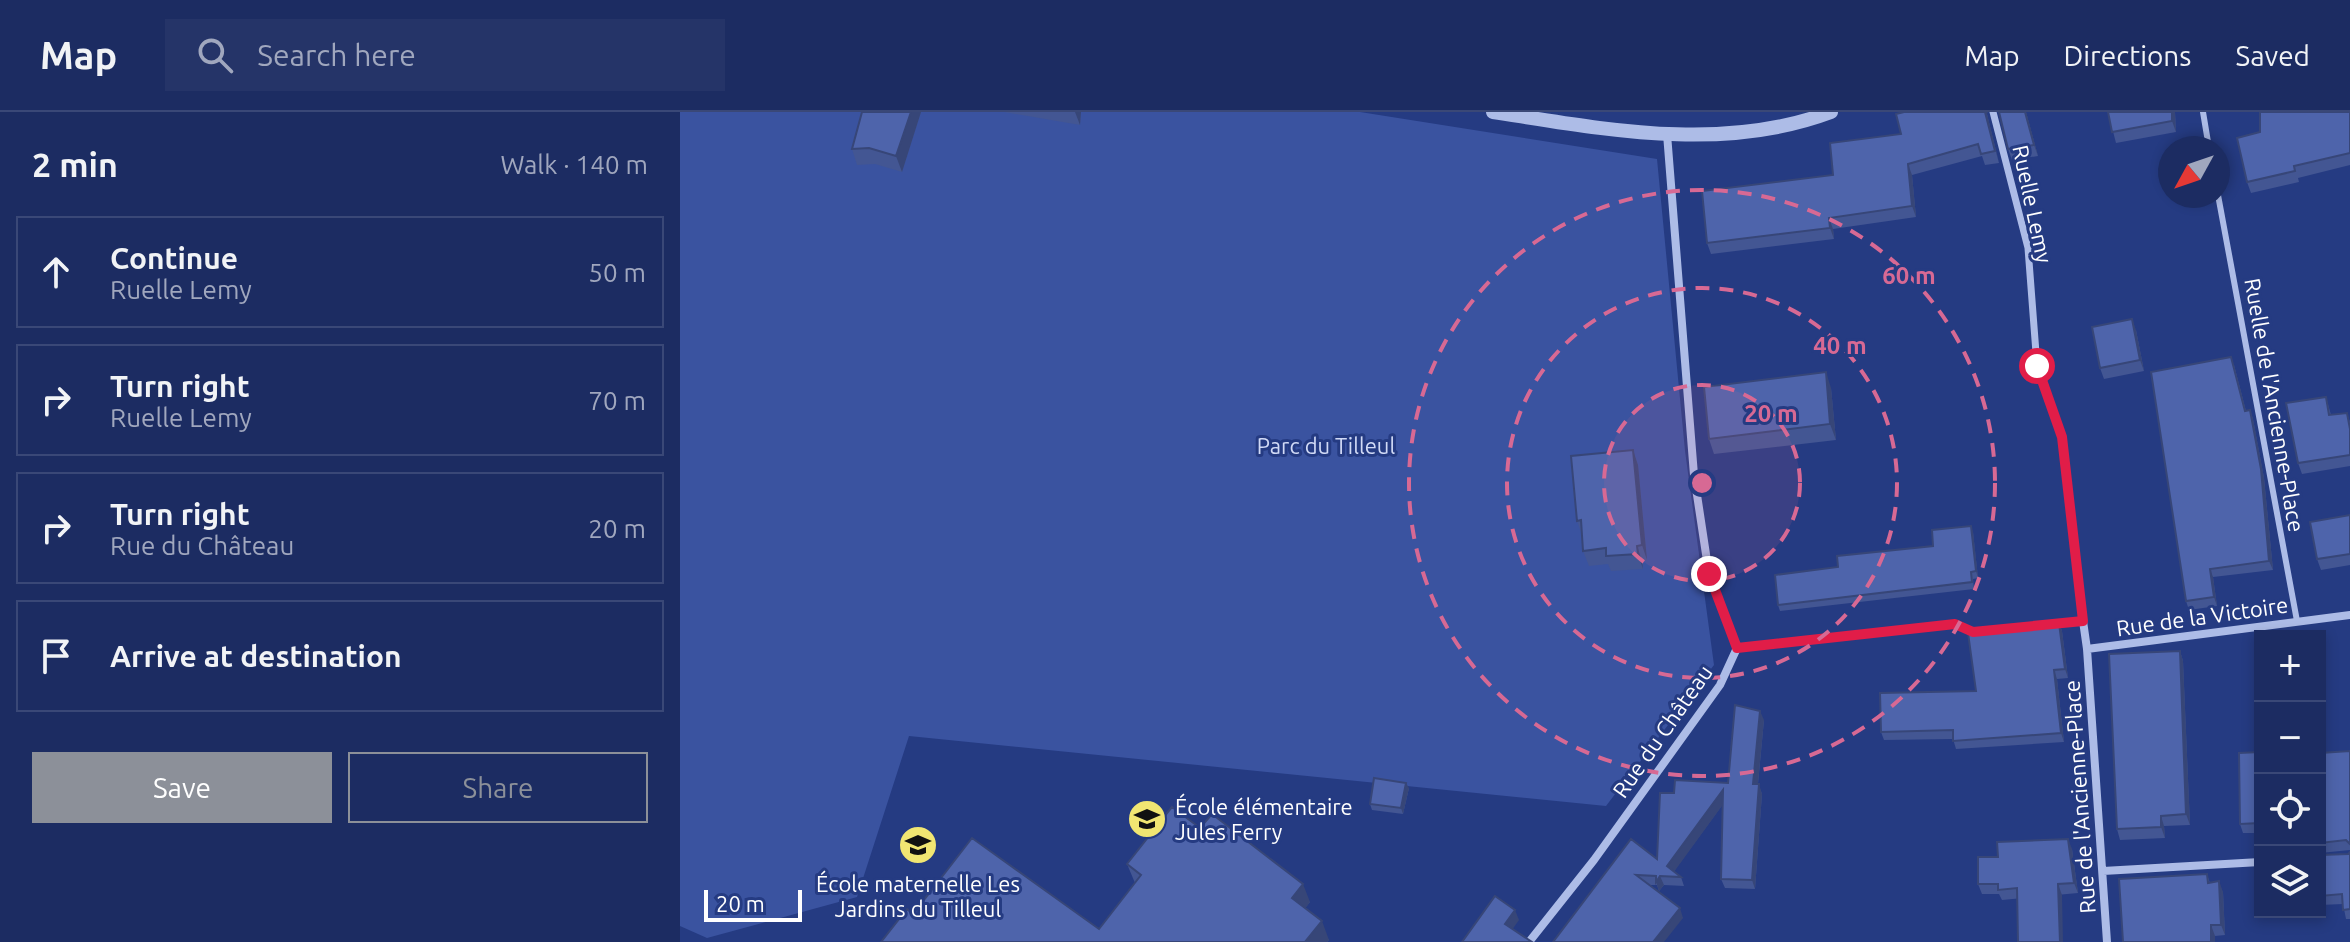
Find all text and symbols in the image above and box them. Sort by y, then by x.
search box [165,19,725,91]
icon: search [193,33,237,77]
text: Map [40,34,117,76]
text: Search here [257,38,416,72]
text: Map [1964,40,2020,71]
text: Directions [2064,40,2191,71]
text: Saved [2235,40,2310,71]
north arrow [2158,136,2230,208]
street label: Ruelle Lemy [2008,143,2058,266]
text: 2 min [32,145,118,183]
text: Walk · 140 m [500,150,648,179]
text: Continue [110,241,238,275]
icon: ahead [34,250,78,294]
text: 50 m [588,258,646,287]
text: 60 m [1882,262,1936,289]
text: Ruelle Lemy [110,275,252,304]
street label: Ruelle de l'Ancienne-Place [2240,276,2310,534]
text: 40 m [1813,332,1867,359]
route start [2019,348,2055,384]
text: Turn right [110,369,250,403]
icon: right [34,378,78,422]
text: 70 m [588,386,646,415]
text: 20 m [1744,400,1798,427]
text: Ruelle Lemy [110,403,252,432]
park label: Parc du Tilleul [1257,433,1395,458]
centre of rings [1688,469,1716,497]
text: Turn right [110,497,250,531]
icon: right [34,506,78,550]
text: 20 m [588,514,646,543]
text: Rue du Château [110,531,294,560]
route end [1691,556,1727,592]
street label: Rue de la Victoire [2115,592,2289,640]
map controls [2254,630,2326,918]
button: + [2254,630,2326,702]
icon: arrive [34,634,78,678]
text: Arrive at destination [110,639,402,673]
street label: Rue du Château [1607,660,1717,802]
street label: Rue de l'Ancienne-Place [2058,679,2100,915]
button: − [2254,702,2326,774]
button: Save [32,752,332,823]
button: Share [348,752,648,823]
button: locate [2254,774,2326,846]
place label: École élémentaire Jules Ferry [1175,793,1353,844]
school or university icon: École élémentaire Jules Ferry [1126,798,1168,840]
school or university icon: École maternelle Les Jardins du Tilleul [897,824,939,866]
button: layers [2254,846,2326,918]
place label: École maternelle Les Jardins du Tilleul [816,870,1020,921]
scale bar [704,886,802,922]
text: 20 m [716,891,765,916]

